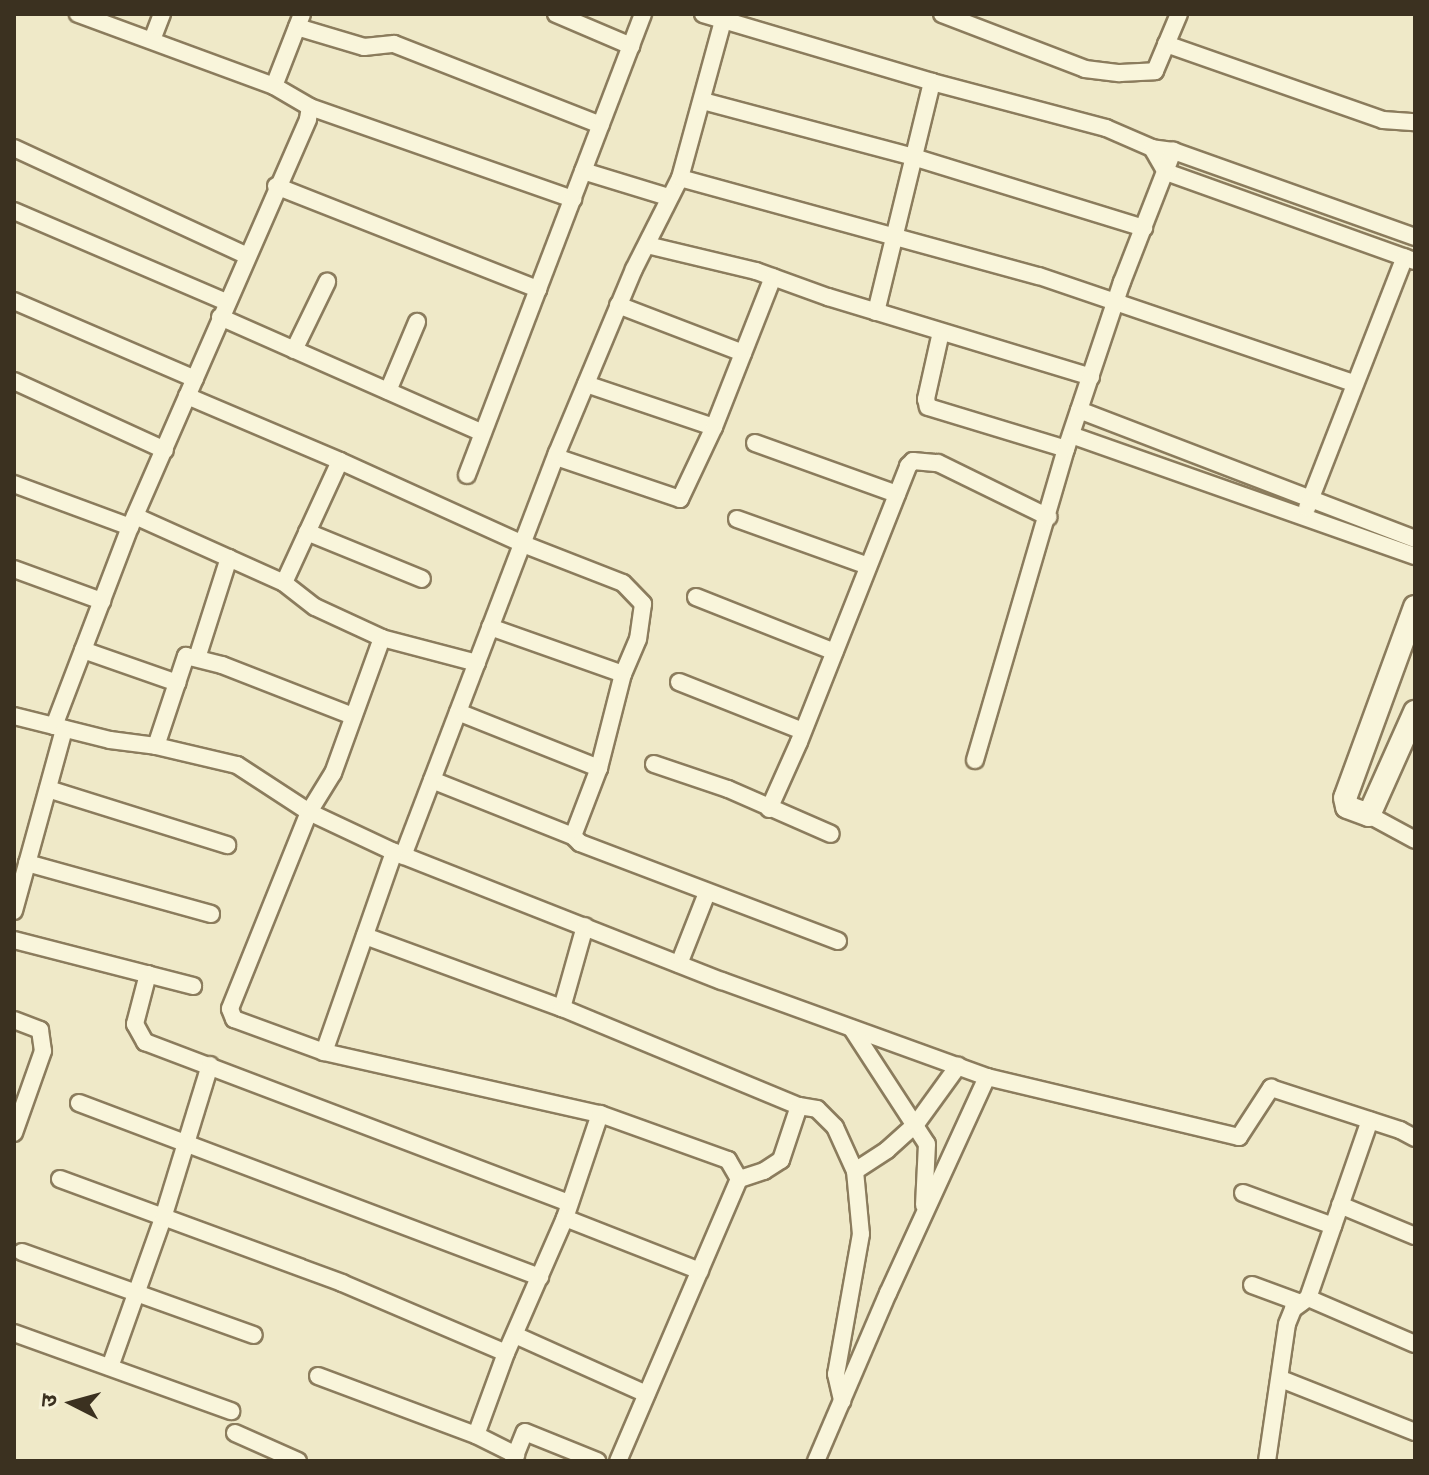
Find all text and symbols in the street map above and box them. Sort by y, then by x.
north arrow [32,1363,112,1443]
text: उ [34,1393,63,1408]

